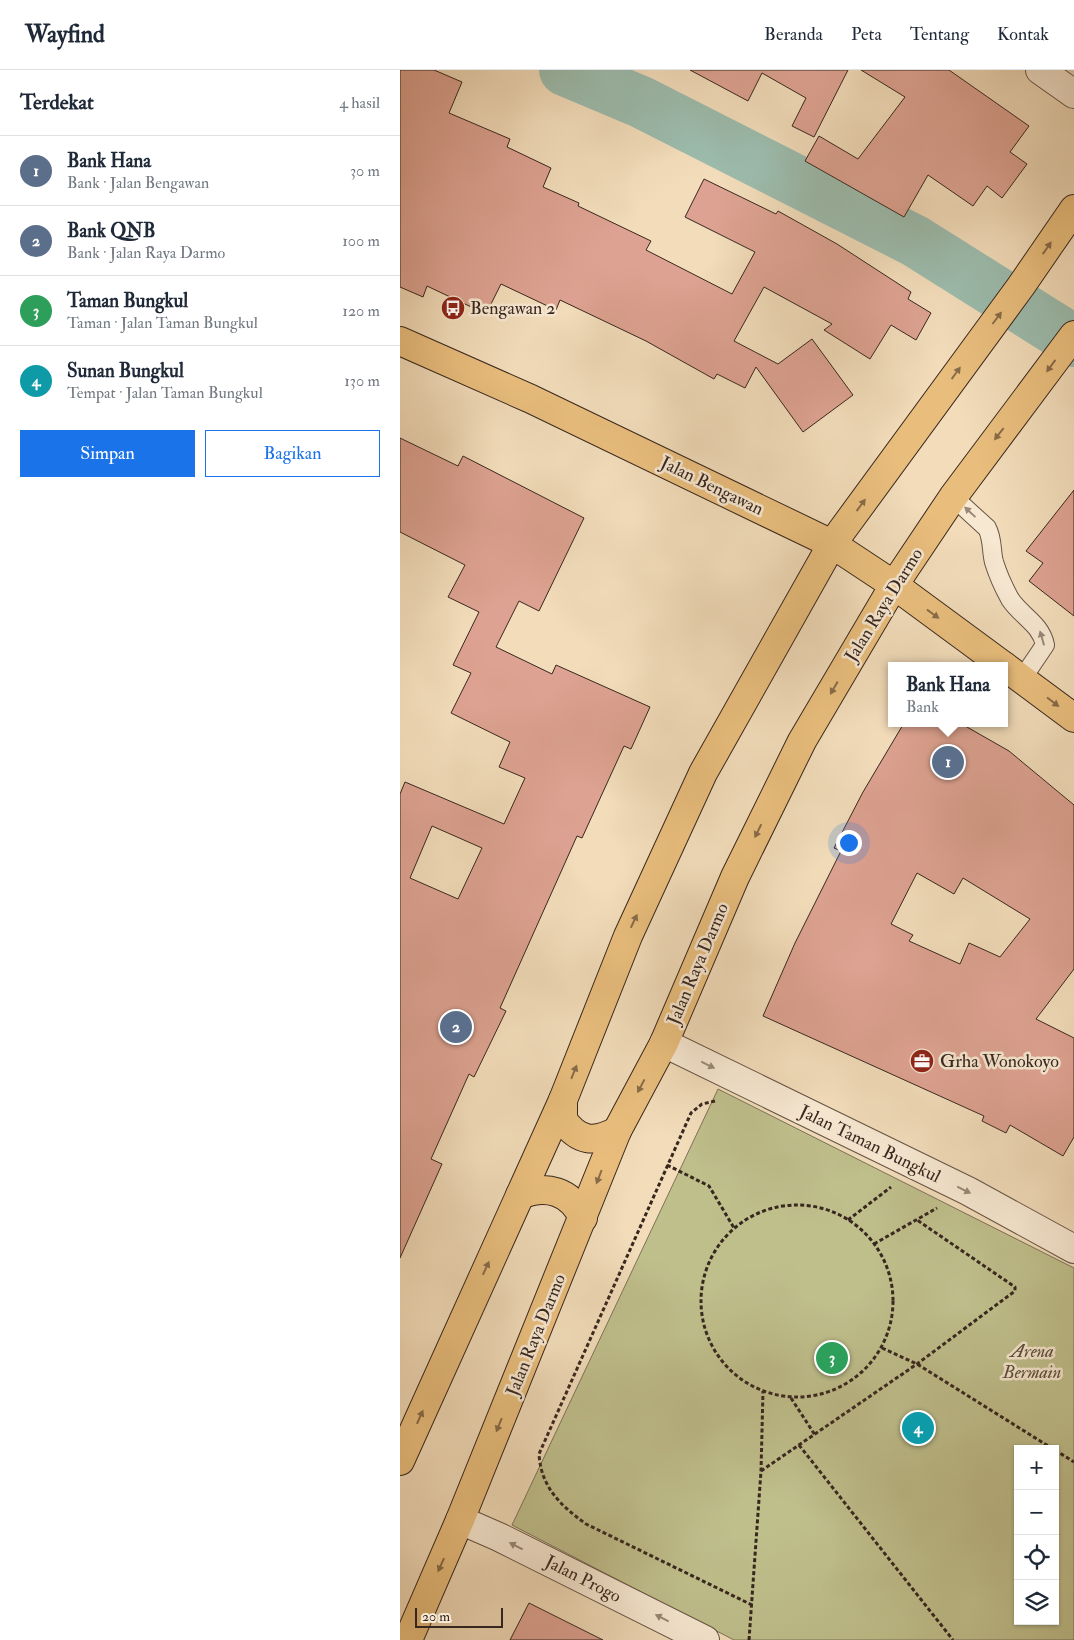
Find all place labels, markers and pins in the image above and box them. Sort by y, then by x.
bus stop icon: Bengawan 2 [440,295,466,321]
place label: Bengawan 2 [470,297,555,320]
pin: 1 [932,743,964,781]
pin: 2 [440,1008,472,1046]
office icon: Grha Wonokoyo [909,1048,935,1074]
place label: Grha Wonokoyo [940,1050,1059,1073]
pin: 3 [816,1339,848,1377]
pin: 4 [902,1409,934,1447]

